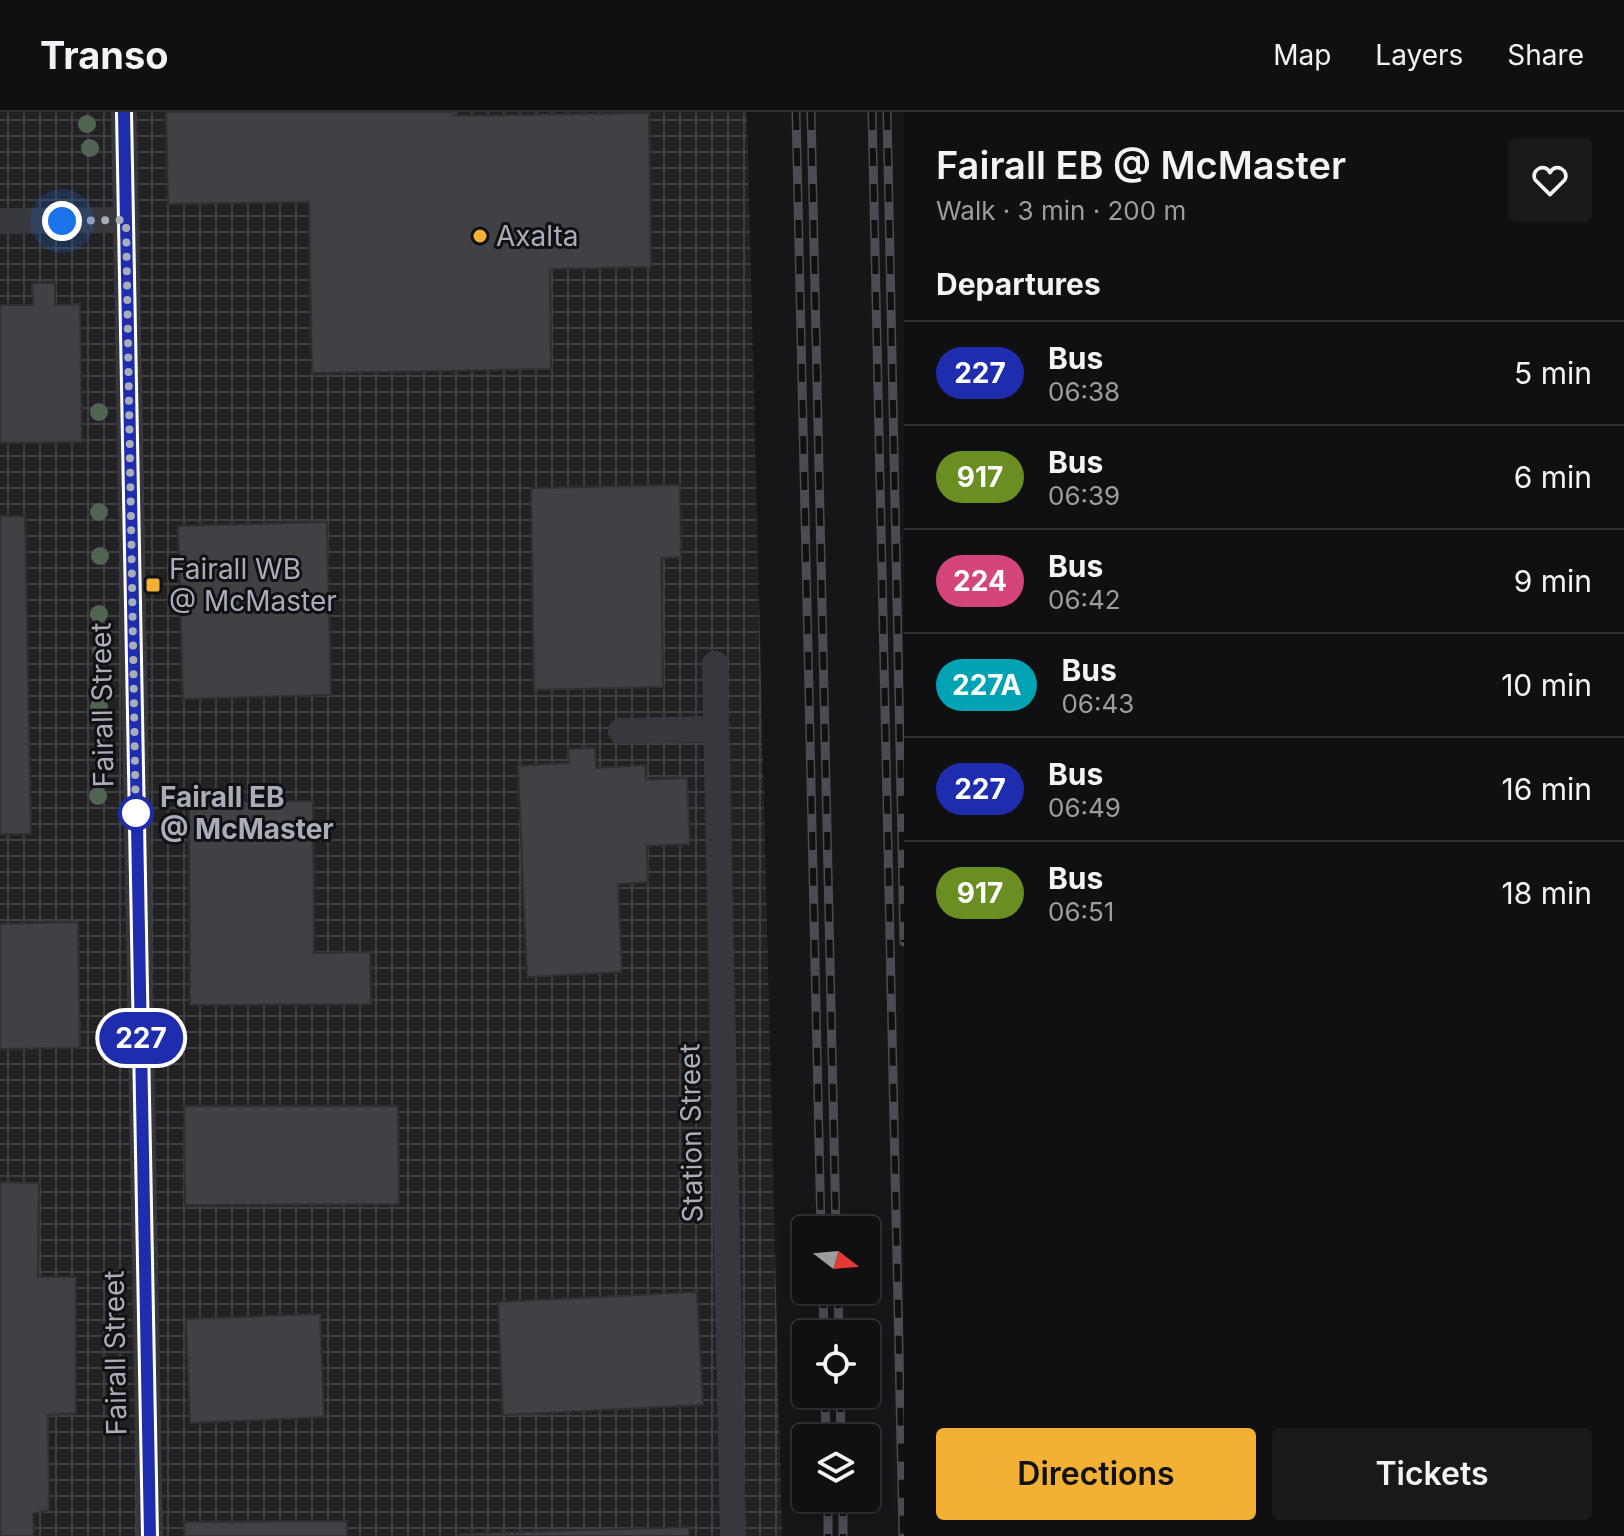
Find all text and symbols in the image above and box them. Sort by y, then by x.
text: Transo [40,32,168,78]
text: Map [1273,38,1331,72]
text: Layers [1375,38,1463,72]
text: Share [1507,38,1584,72]
button: heart [1508,138,1592,222]
text: Fairall EB @ McMaster [936,142,1346,188]
text: Walk · 3 min · 200 m [936,195,1186,226]
your location [42,201,82,241]
place label: Axalta [496,219,579,253]
marker: Axalta [471,227,489,245]
text: Departures [936,266,1101,302]
text: Bus [1048,340,1103,376]
text: 5 min [1514,355,1592,391]
text: 227 [954,356,1006,390]
text: 06:38 [1048,376,1120,407]
text: Bus [1048,444,1103,480]
text: 6 min [1514,459,1592,495]
text: 917 [957,460,1003,494]
text: 06:39 [1048,480,1120,511]
text: Bus [1048,548,1103,584]
place label: Fairall WB @ McMaster [169,552,337,618]
text: 9 min [1514,563,1592,599]
text: 224 [953,564,1007,598]
marker: Fairall WB @ McMaster [144,576,162,594]
text: 06:42 [1048,584,1121,615]
street label: Fairall Street [84,622,120,788]
text: Bus [1061,652,1117,688]
text: 10 min [1501,667,1592,703]
text: 227A [952,668,1021,702]
text: 06:43 [1061,688,1134,719]
text: Bus [1048,756,1103,792]
text: 16 min [1501,771,1592,807]
text: 227 [954,772,1006,806]
place label: Fairall EB @ McMaster [160,780,334,846]
text: 06:49 [1048,792,1121,823]
marker: Fairall EB @ McMaster [119,796,153,830]
text: Bus [1048,860,1103,896]
text: 18 min [1502,875,1592,911]
text: 917 [957,876,1003,910]
text: 06:51 [1048,896,1114,927]
line badge: 227 [95,1012,187,1064]
text: 227 [115,1021,167,1055]
street label: Station Street [672,1043,710,1223]
north arrow [792,1216,880,1304]
map controls [792,1216,880,1512]
street label: Fairall Street [97,1270,133,1436]
button: locate [792,1320,880,1408]
button: layers [792,1424,880,1512]
button: Directions [936,1428,1256,1520]
button: Tickets [1272,1428,1592,1520]

